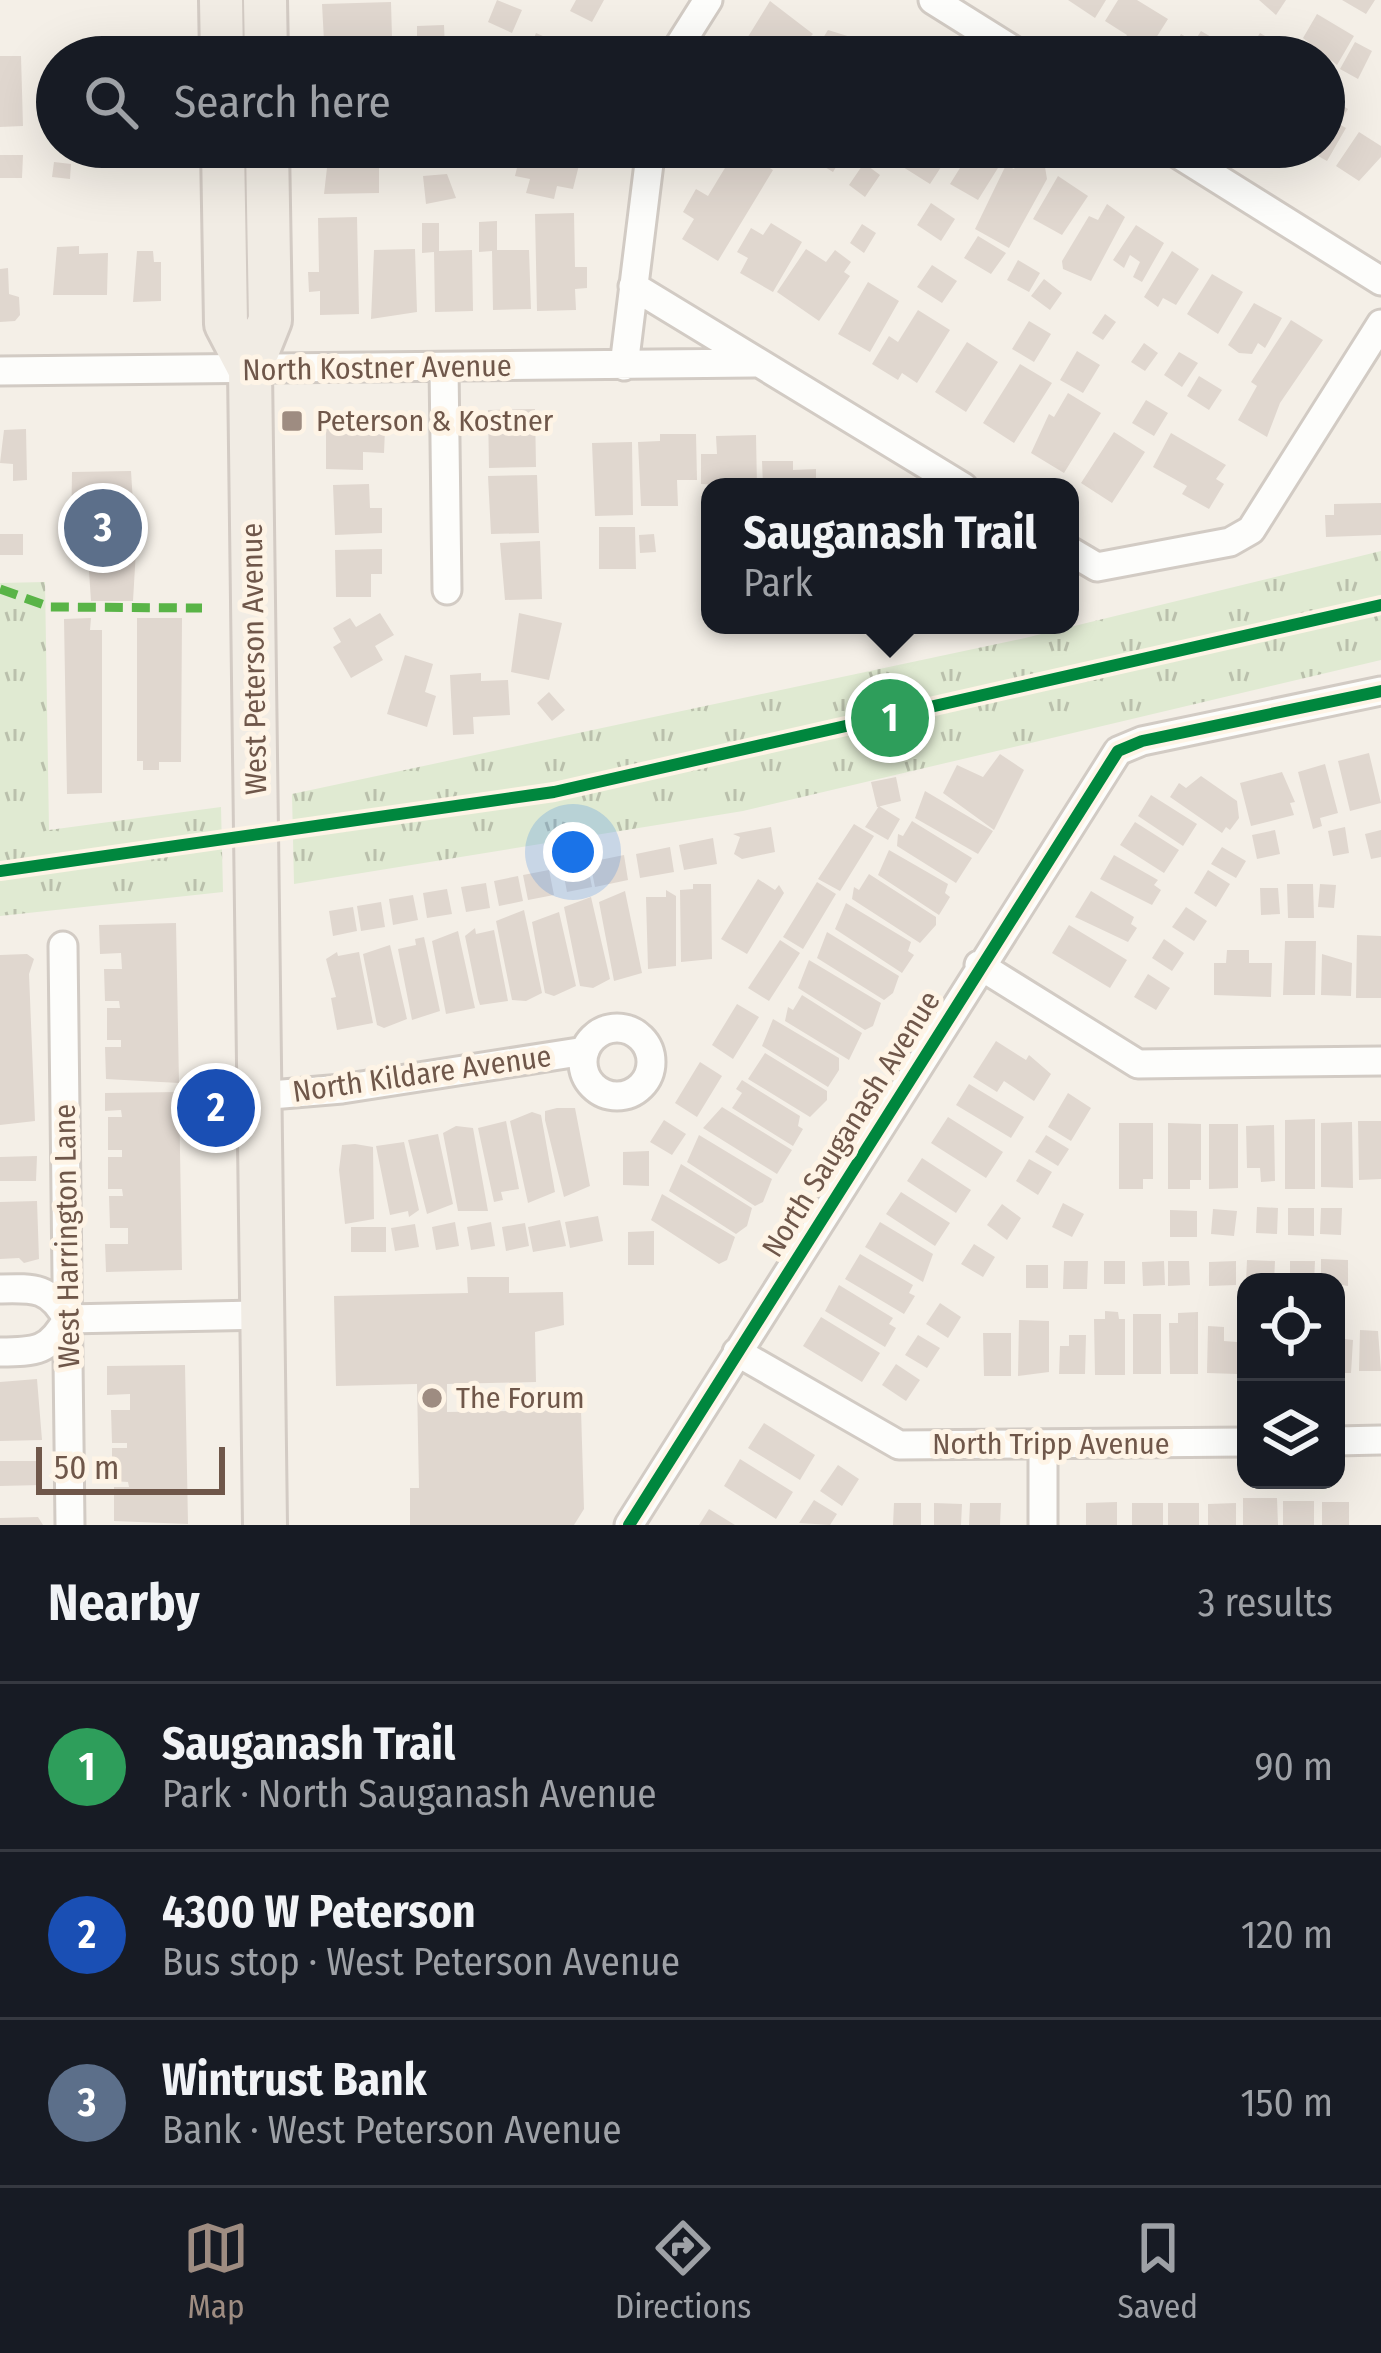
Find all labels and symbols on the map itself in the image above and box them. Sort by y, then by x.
street label: North Kostner Avenue [242,348,512,388]
place label: Peterson & Kostner [316,403,554,439]
marker: Peterson & Kostner [279,408,305,434]
pin: 3 [64,483,142,573]
street label: West Peterson Avenue [234,523,274,795]
pin: 1 [851,673,929,763]
your location [543,822,603,882]
street label: North Sauganash Avenue [754,984,948,1264]
street label: North Kildare Avenue [290,1038,554,1110]
pin: 2 [177,1063,255,1153]
street label: West Harrington Lane [47,1104,87,1368]
place label: The Forum [456,1380,585,1416]
marker: The Forum [419,1385,445,1411]
street label: North Tripp Avenue [932,1426,1170,1462]
scale bar [36,1441,225,1494]

